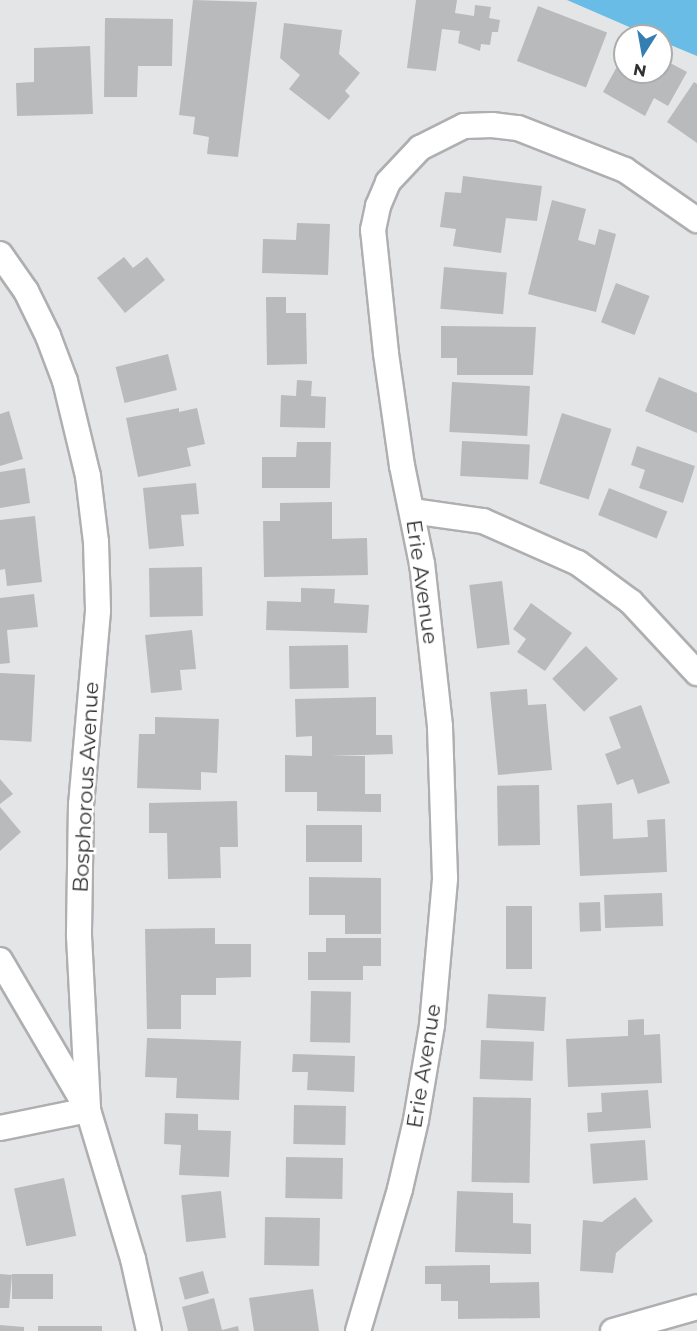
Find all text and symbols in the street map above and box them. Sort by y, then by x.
north arrow [613,24,673,84]
text: N [632,60,648,81]
street label: Erie Avenue [401,518,443,646]
street label: Bosphorous Avenue [68,681,104,893]
street label: Erie Avenue [402,1002,446,1130]

